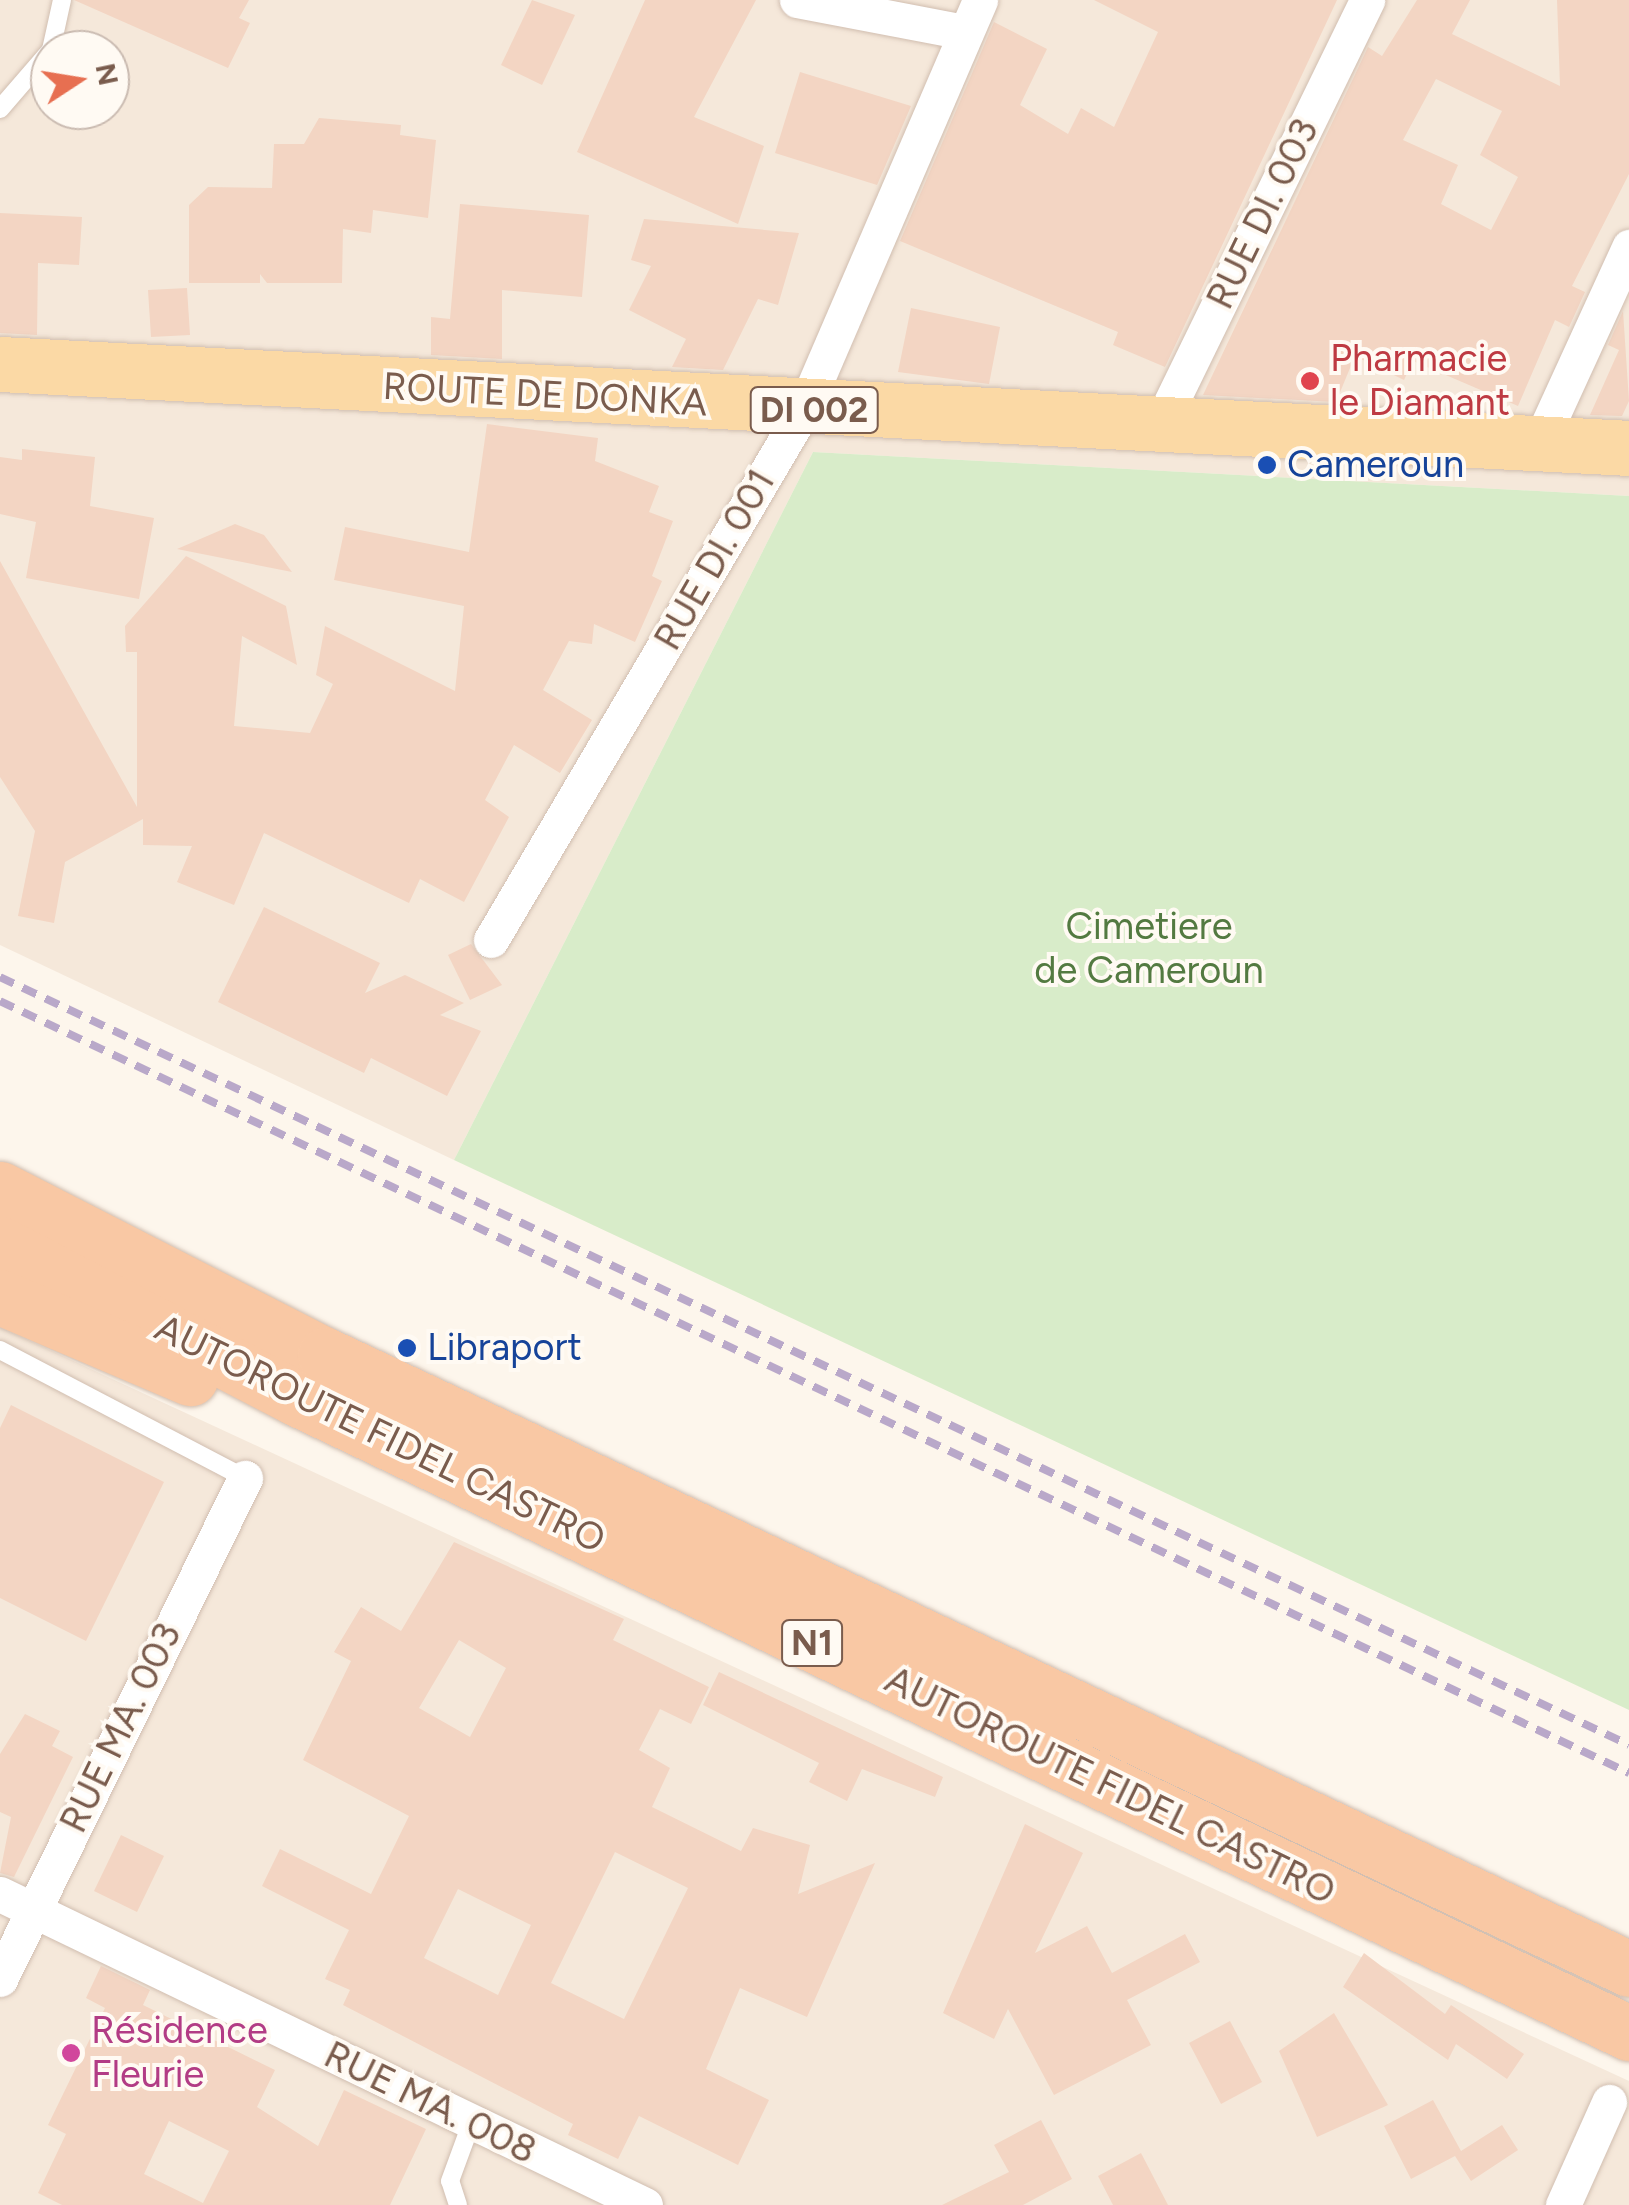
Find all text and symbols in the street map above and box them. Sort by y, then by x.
north arrow [30,30,130,130]
text: N [89,60,126,88]
street label: RUE DI. 003 [1197,112,1329,316]
place label: Pharmacie le Diamant [1330,336,1510,426]
street label: ROUTE DE DONKA [382,364,708,426]
marker: Pharmacie le Diamant [1299,370,1321,392]
road number: DI 002 [749,380,879,440]
place label: Cameroun [1287,442,1464,488]
marker: Cameroun [1256,454,1278,476]
street label: RUE DI. 001 [645,462,785,658]
park label: Cimetiere de Cameroun [1034,904,1264,994]
street label: AUTOROUTE FIDEL CASTRO [148,1305,612,1563]
place label: Libraport [427,1325,582,1371]
marker: Libraport [396,1337,418,1359]
road number: N1 [780,1613,844,1673]
street label: RUE MA. 003 [51,1616,191,1840]
street label: AUTOROUTE FIDEL CASTRO [878,1657,1342,1915]
place label: Résidence Fleurie [91,2008,268,2098]
street label: RUE MA. 008 [317,2032,543,2174]
marker: Résidence Fleurie [60,2042,82,2064]

